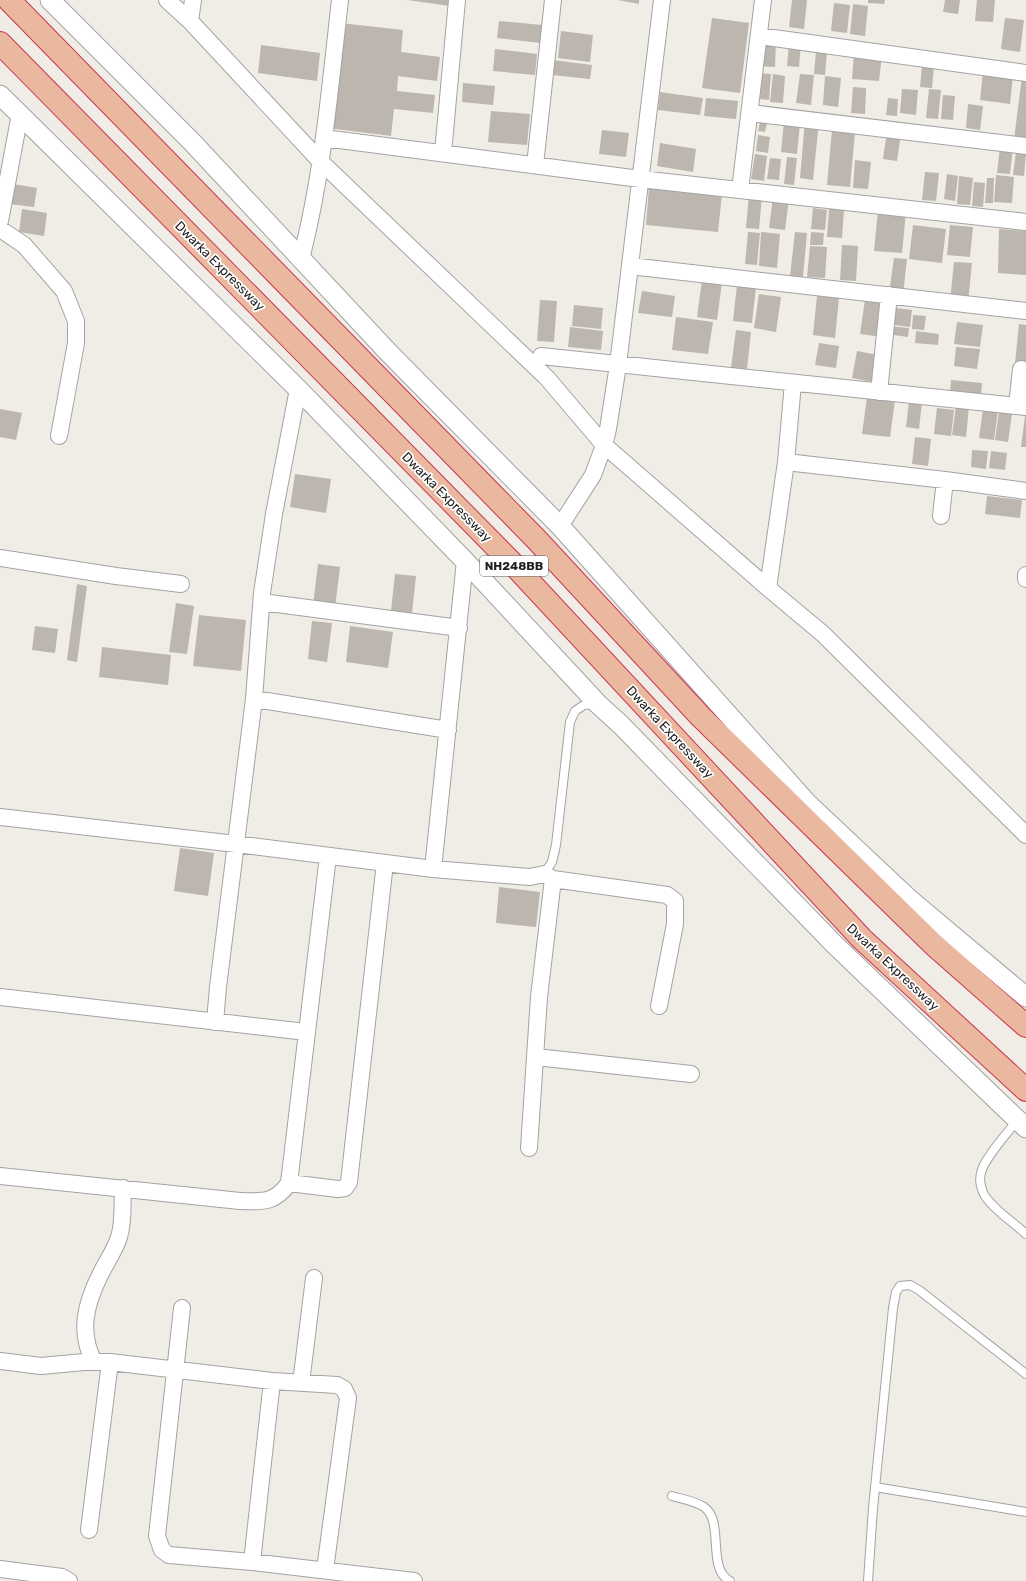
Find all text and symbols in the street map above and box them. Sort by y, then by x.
street label: Dwarka Expressway [172,218,268,314]
street label: Dwarka Expressway [399,449,495,545]
road number: NH248BB [480,556,548,576]
street label: Dwarka Expressway [623,683,717,781]
street label: Dwarka Expressway [844,920,942,1014]

